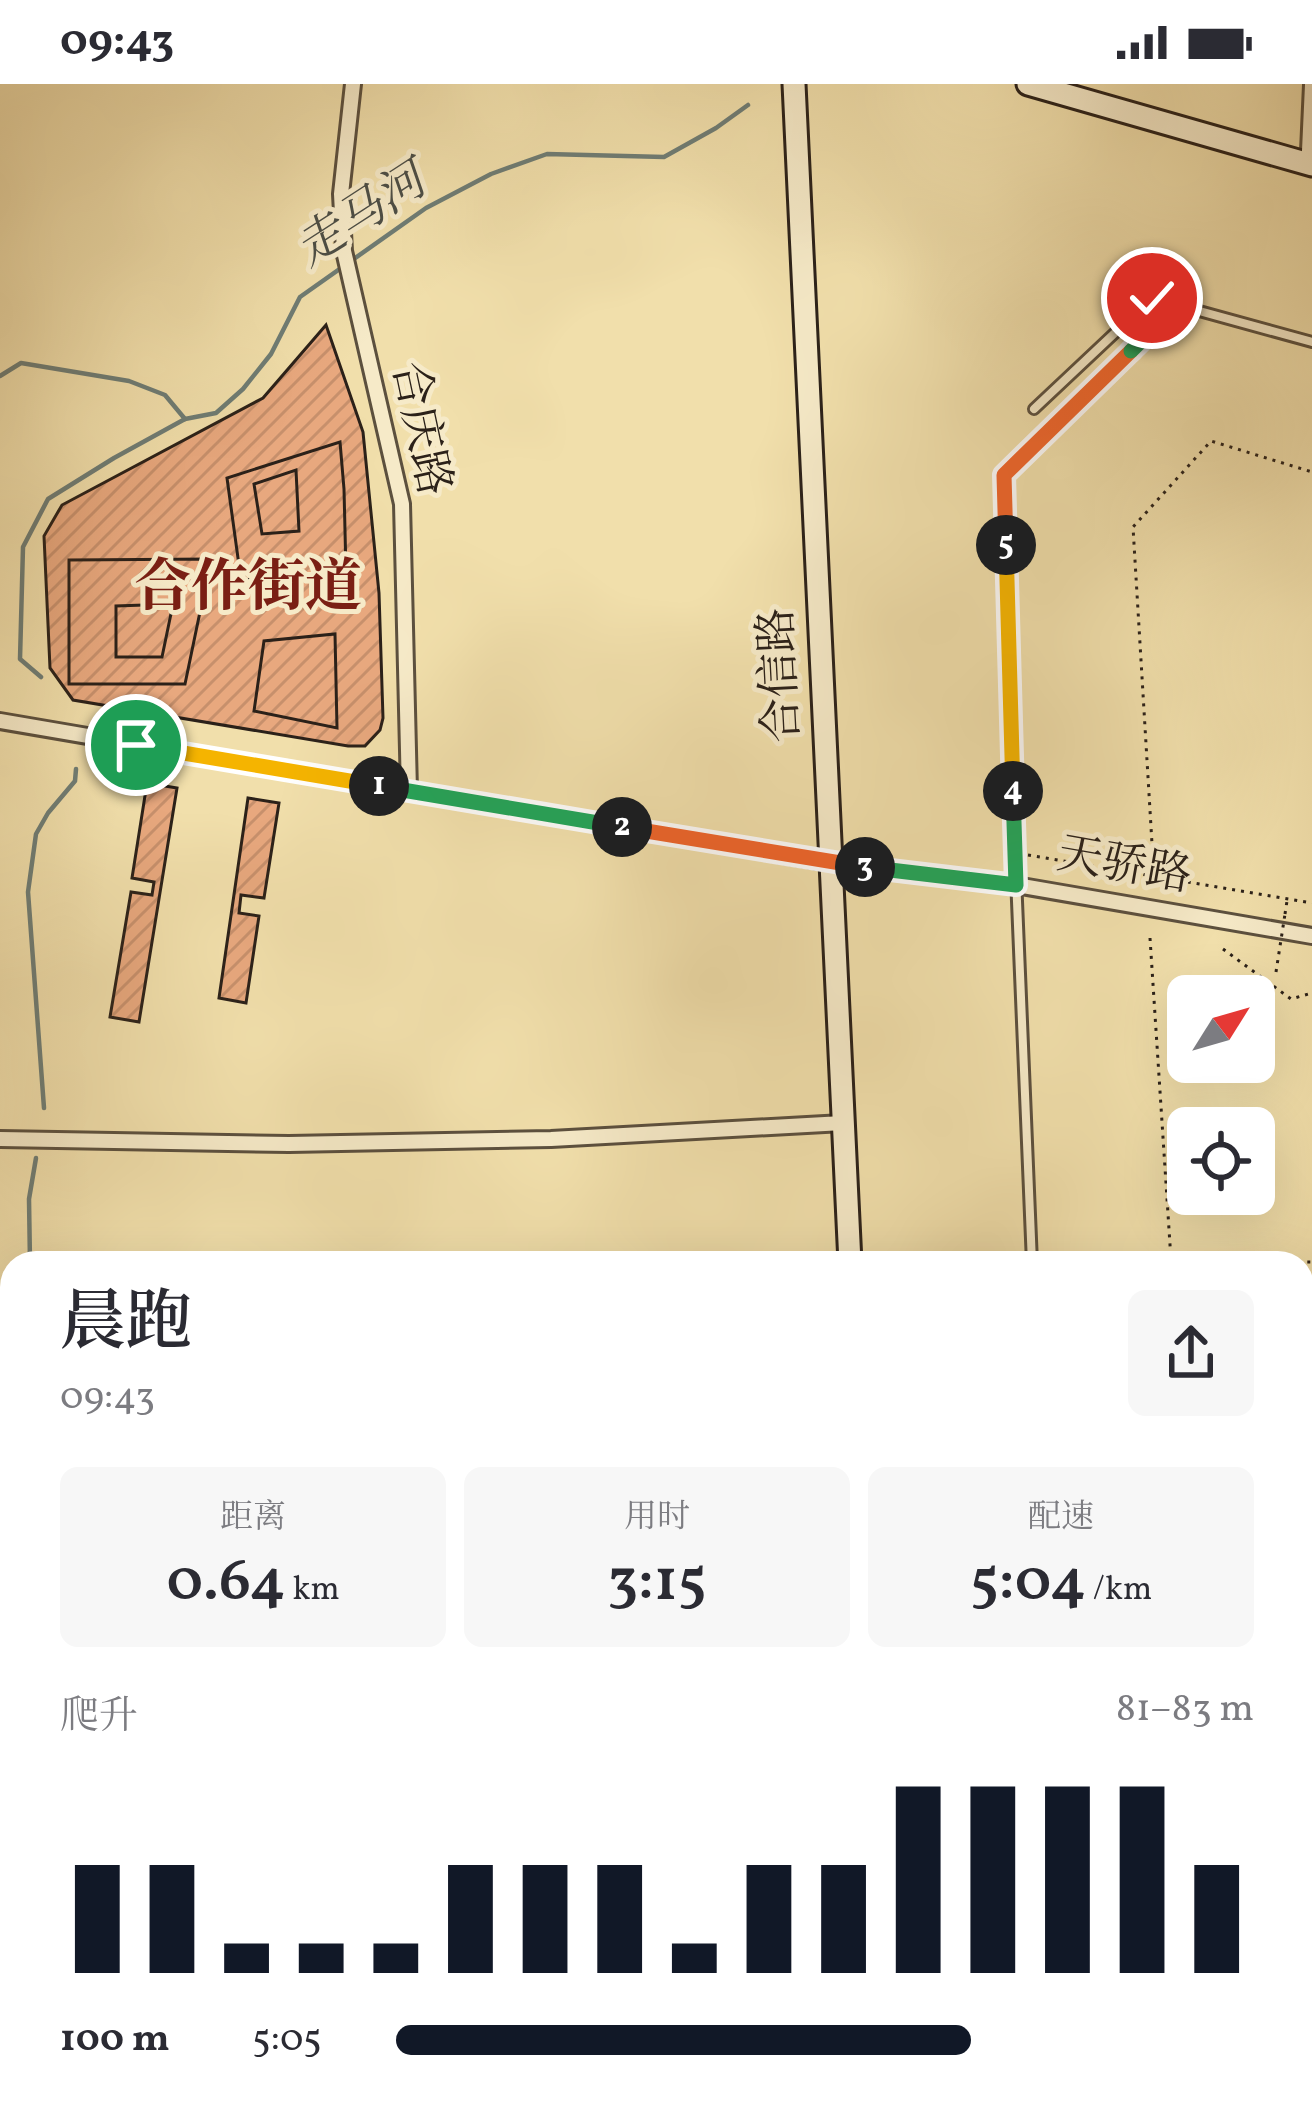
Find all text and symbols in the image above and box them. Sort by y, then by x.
text: 09:43 [60,11,174,74]
water label: 走马河 [283,145,447,284]
pin [1101,247,1203,349]
icon: check [1119,265,1185,331]
street label: 合庆路 [374,356,464,502]
pin: 5 [976,515,1036,575]
text: 5 [998,522,1014,568]
district label: 合作街道 [134,551,362,630]
street label: 合信路 [747,606,817,744]
pin [85,694,187,796]
icon: arrive [103,712,169,778]
pin: 1 [349,756,409,816]
pin: 4 [983,761,1043,821]
text: 1 [372,763,386,809]
text: 4 [1003,768,1023,814]
pin: 2 [592,797,652,857]
text: 2 [613,804,631,850]
street label: 天骄路 [1052,824,1196,910]
pin: 3 [835,837,895,897]
text: 3 [857,844,873,890]
north arrow [1167,975,1275,1083]
map controls [1167,975,1275,1215]
button: locate [1167,1107,1275,1215]
text: 晨跑 [60,1280,192,1372]
button: share [1128,1290,1254,1416]
text: 09:43 [60,1371,155,1425]
text: 距离 [220,1496,286,1542]
text: 用时 [624,1496,690,1542]
text: 配速 [1028,1496,1094,1542]
text: 0.64 [166,1542,286,1625]
text: 3:15 [607,1542,707,1625]
text: 5:04 [970,1542,1086,1625]
text: km [286,1568,340,1614]
text: /km [1086,1568,1152,1614]
text: 81–83 m [1116,1683,1254,1737]
text: 爬升 [60,1691,138,1745]
text: 100 m [60,2013,170,2067]
text: 5:05 [252,2013,322,2067]

